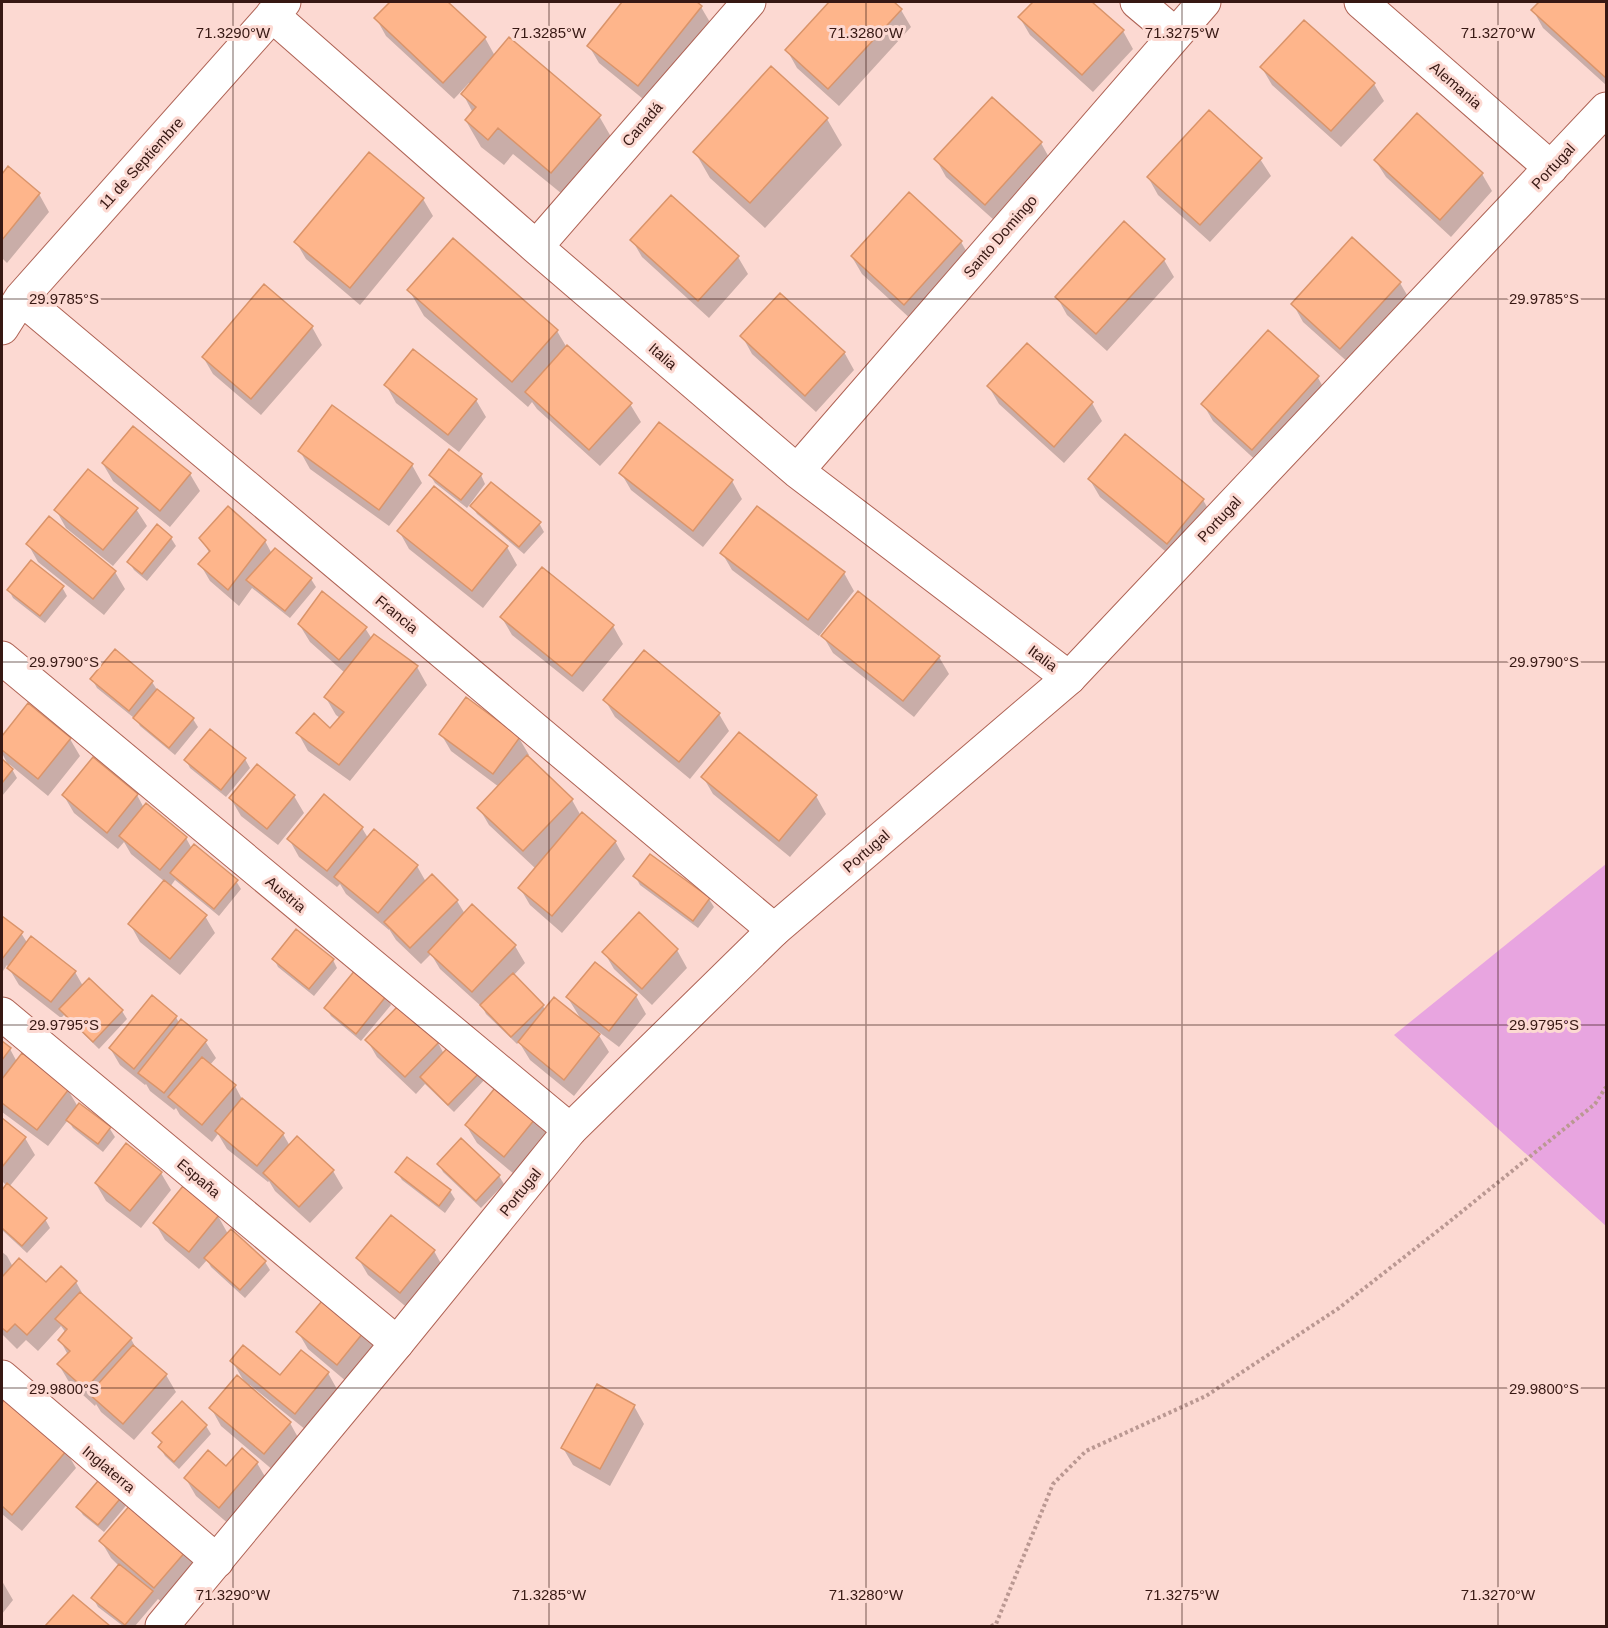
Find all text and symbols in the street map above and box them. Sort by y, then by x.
text: 71.3290°W [196,24,271,41]
text: 71.3285°W [512,24,587,41]
text: 71.3280°W [829,24,904,41]
text: 71.3275°W [1145,24,1220,41]
text: 71.3270°W [1461,24,1536,41]
street label: Alemania [1427,58,1486,112]
street label: Canadá [618,98,666,149]
street label: 11 de Septiembre [95,114,187,212]
street label: Portugal [1528,140,1578,192]
street label: Santo Domingo [960,191,1040,281]
text: 29.9785°S [29,290,99,307]
text: 29.9785°S [1509,290,1579,307]
street label: Italia [645,339,681,373]
street label: Portugal [1194,493,1244,545]
street label: Francia [372,591,422,637]
street label: Italia [1025,642,1061,675]
text: 29.9790°S [29,653,99,670]
text: 29.9790°S [1509,653,1579,670]
street label: Portugal [839,826,893,876]
street label: Austria [263,872,310,916]
text: 29.9795°S [29,1016,99,1033]
text: 29.9795°S [1509,1016,1579,1033]
street label: España [174,1155,224,1201]
street label: Portugal [496,1165,544,1219]
text: 29.9800°S [29,1380,99,1397]
text: 29.9800°S [1509,1380,1579,1397]
street label: Inglaterra [79,1442,139,1496]
text: 71.3290°W [196,1586,271,1603]
text: 71.3285°W [512,1586,587,1603]
text: 71.3280°W [829,1586,904,1603]
text: 71.3275°W [1145,1586,1220,1603]
text: 71.3270°W [1461,1586,1536,1603]

